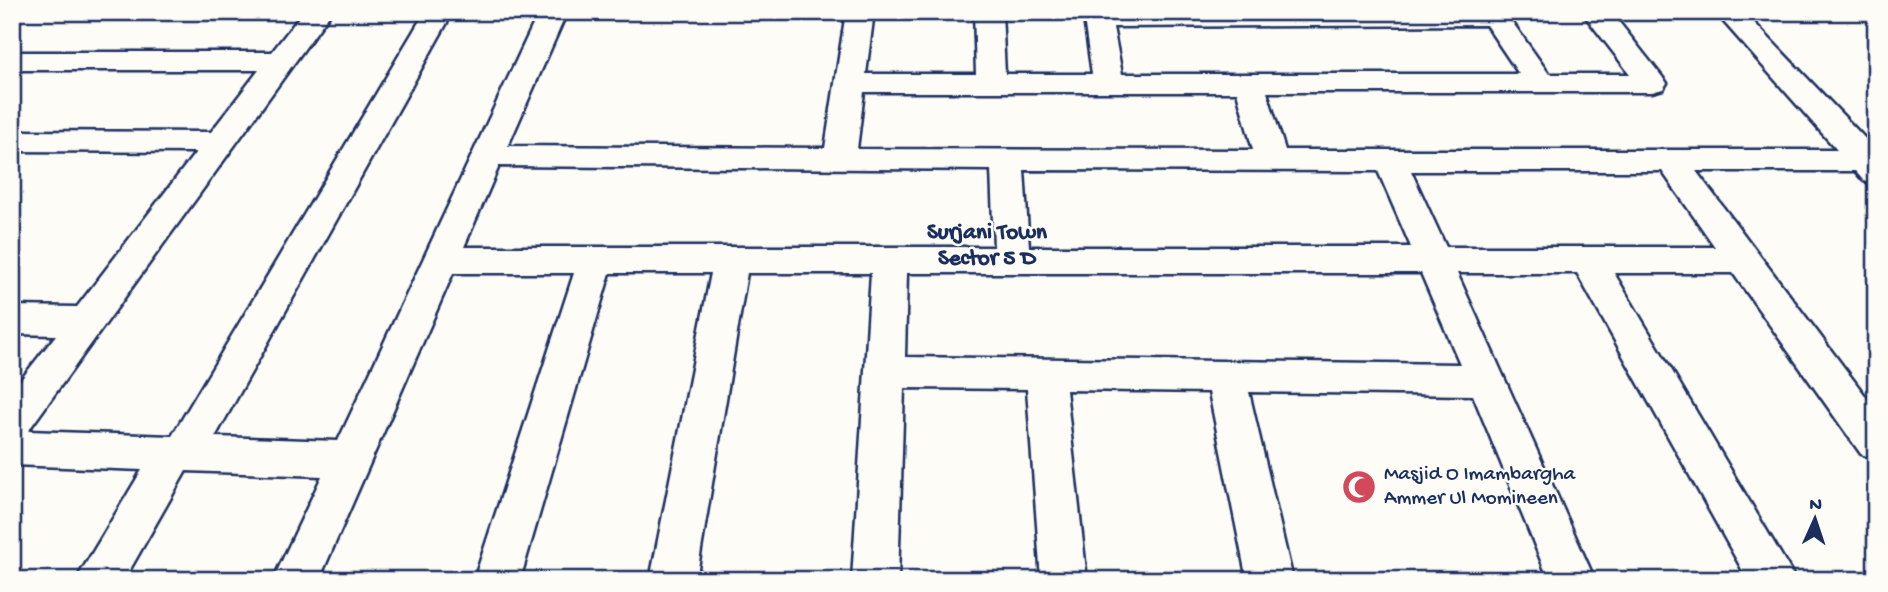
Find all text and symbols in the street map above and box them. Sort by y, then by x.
district label: Surjani Town Sector 5 D [927,220,1048,273]
place label: Masjid O Imambargha Ammer Ul Momineen [1384,463,1576,512]
mosque icon: Masjid O Imambargha Ammer Ul Momineen [1340,468,1378,506]
north arrow [1780,484,1850,554]
text: N [1809,494,1823,517]

